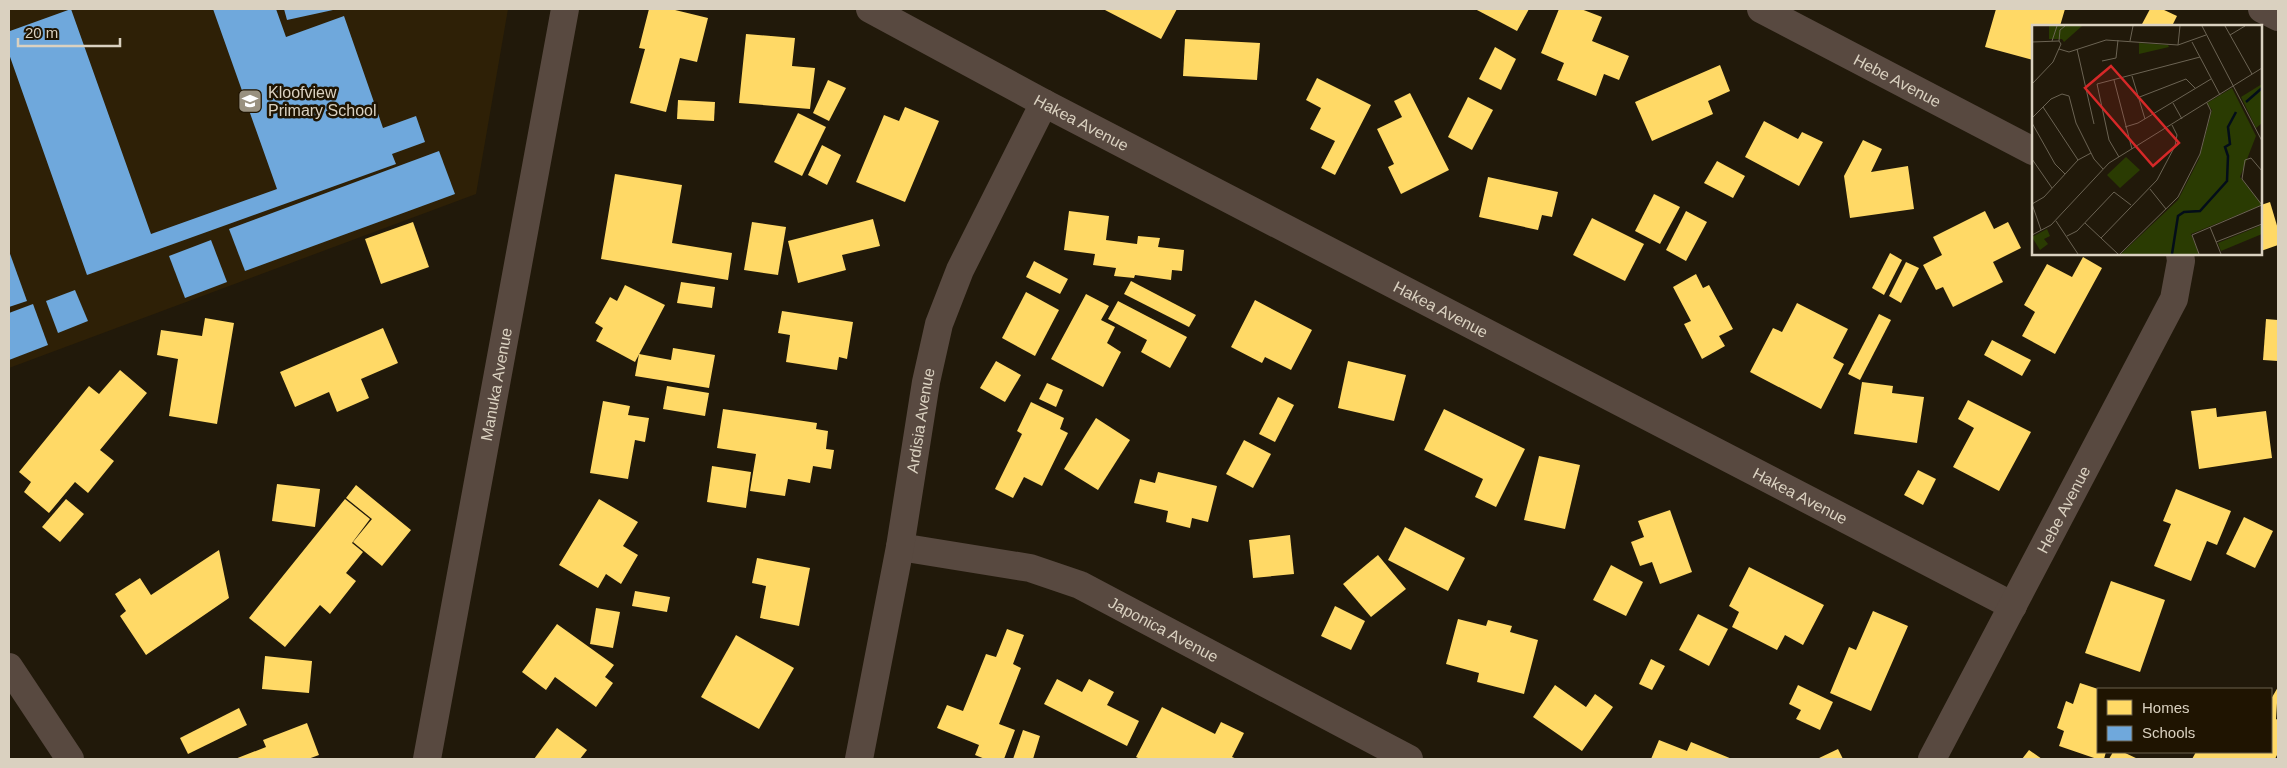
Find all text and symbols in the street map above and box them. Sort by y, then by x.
scale bar [18,15,120,47]
text: 20 m [25,24,58,41]
inset map [2032,25,2262,255]
street label: Hebe Avenue [1851,51,1944,110]
place label: Kloofview Primary School [268,84,376,119]
school or university icon: Kloofview Primary School [237,88,263,114]
street label: Hakea Avenue [1031,91,1132,154]
street label: Hakea Avenue [1391,278,1491,341]
street label: Manuka Avenue [477,326,515,442]
street label: Ardisia Avenue [903,366,937,474]
street label: Hebe Avenue [2033,463,2093,556]
street label: Hakea Avenue [1750,464,1850,527]
street label: Japonica Avenue [1106,593,1221,665]
legend [2097,688,2272,753]
text: Homes [2142,699,2190,716]
text: Schools [2142,724,2195,741]

